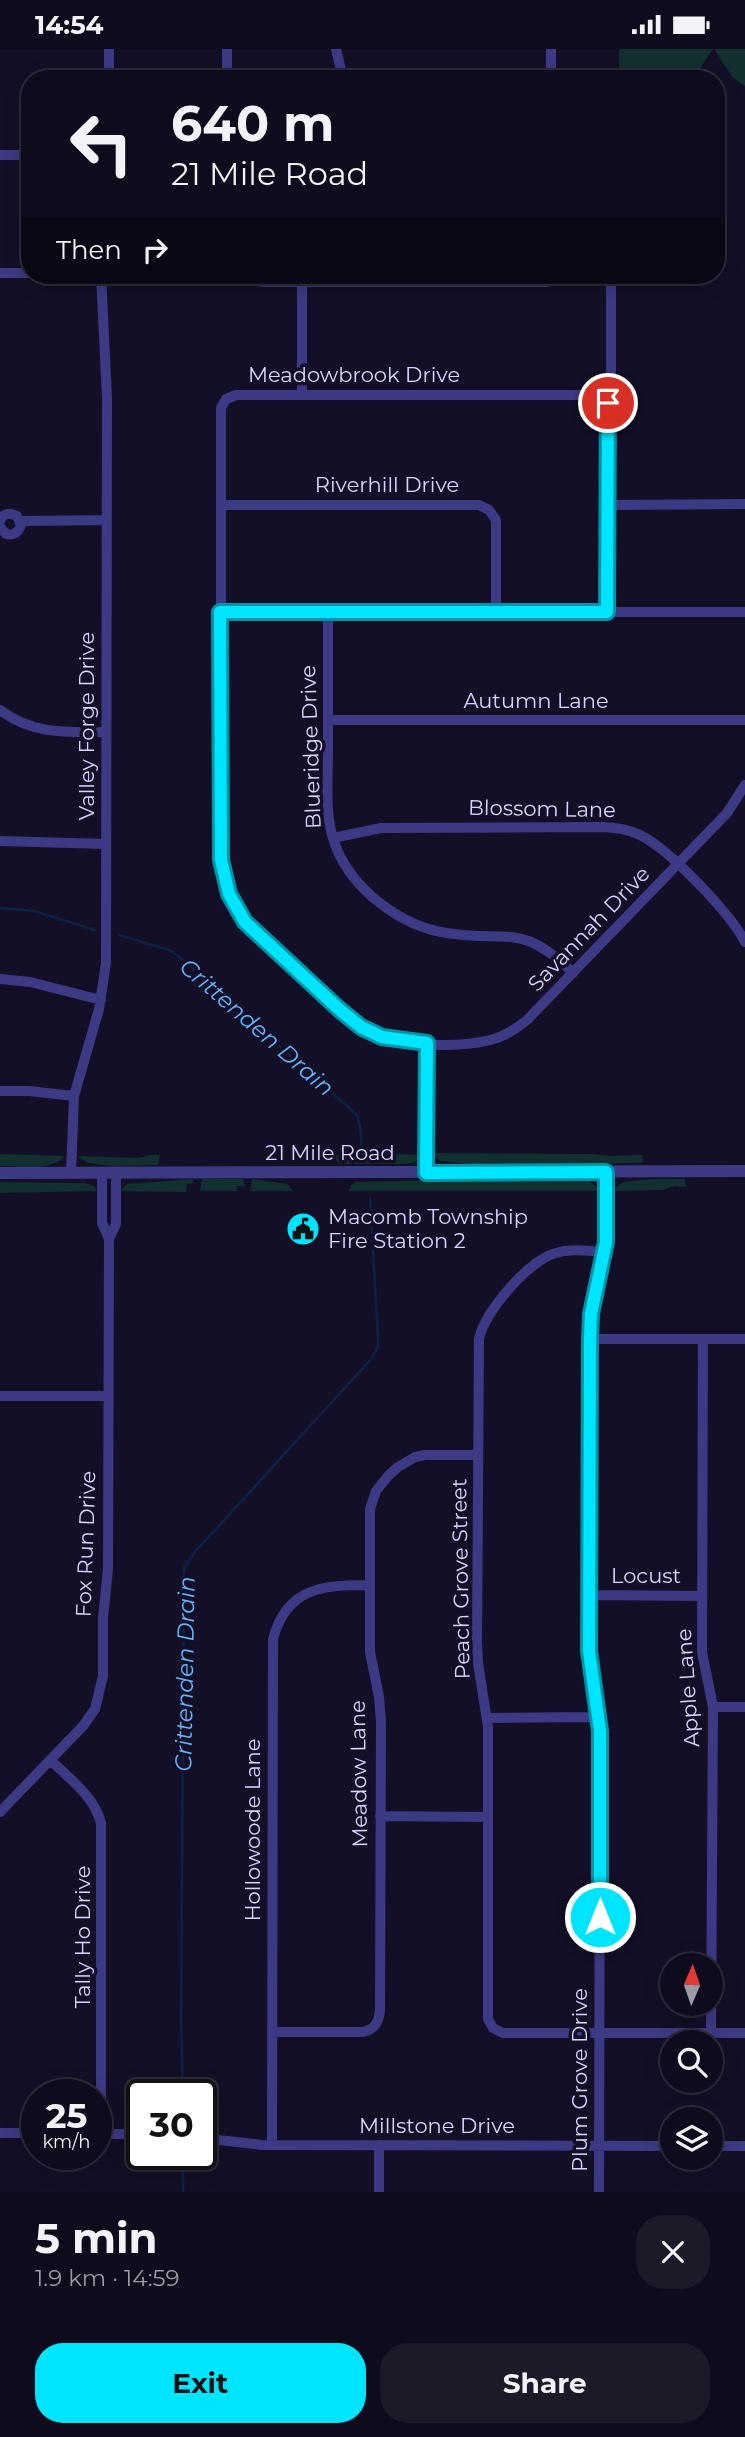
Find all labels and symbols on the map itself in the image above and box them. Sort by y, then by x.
street label: Meadowbrook Drive [248,362,460,387]
pin [578,373,638,433]
street label: Riverhill Drive [315,472,459,497]
street label: Valley Forge Drive [74,632,99,820]
street label: Blueridge Drive [295,665,326,829]
street label: Autumn Lane [463,688,609,713]
street label: Blossom Lane [468,795,616,822]
street label: Savannah Drive [523,861,655,996]
water label: Crittenden Drain [174,952,340,1102]
street label: 21 Mile Road [265,1140,395,1165]
place label: Macomb Township Fire Station 2 [328,1204,528,1253]
public building icon: Macomb Township Fire Station 2 [284,1210,322,1248]
street label: Fox Run Drive [70,1470,101,1618]
street label: Peach Grove Street [446,1478,475,1680]
street label: Locust [611,1563,681,1588]
water label: Crittenden Drain [169,1576,201,1772]
street label: Apple Lane [671,1628,704,1748]
street label: Meadow Lane [345,1700,372,1848]
street label: Hollowoode Lane [240,1739,265,1921]
street label: Tally Ho Drive [70,1866,95,2008]
position arrow [563,1880,637,1954]
north arrow [660,1953,723,2016]
street label: Plum Grove Drive [567,1988,592,2172]
speed limit sign: 30 [126,2079,217,2170]
street label: Millstone Drive [359,2113,515,2138]

